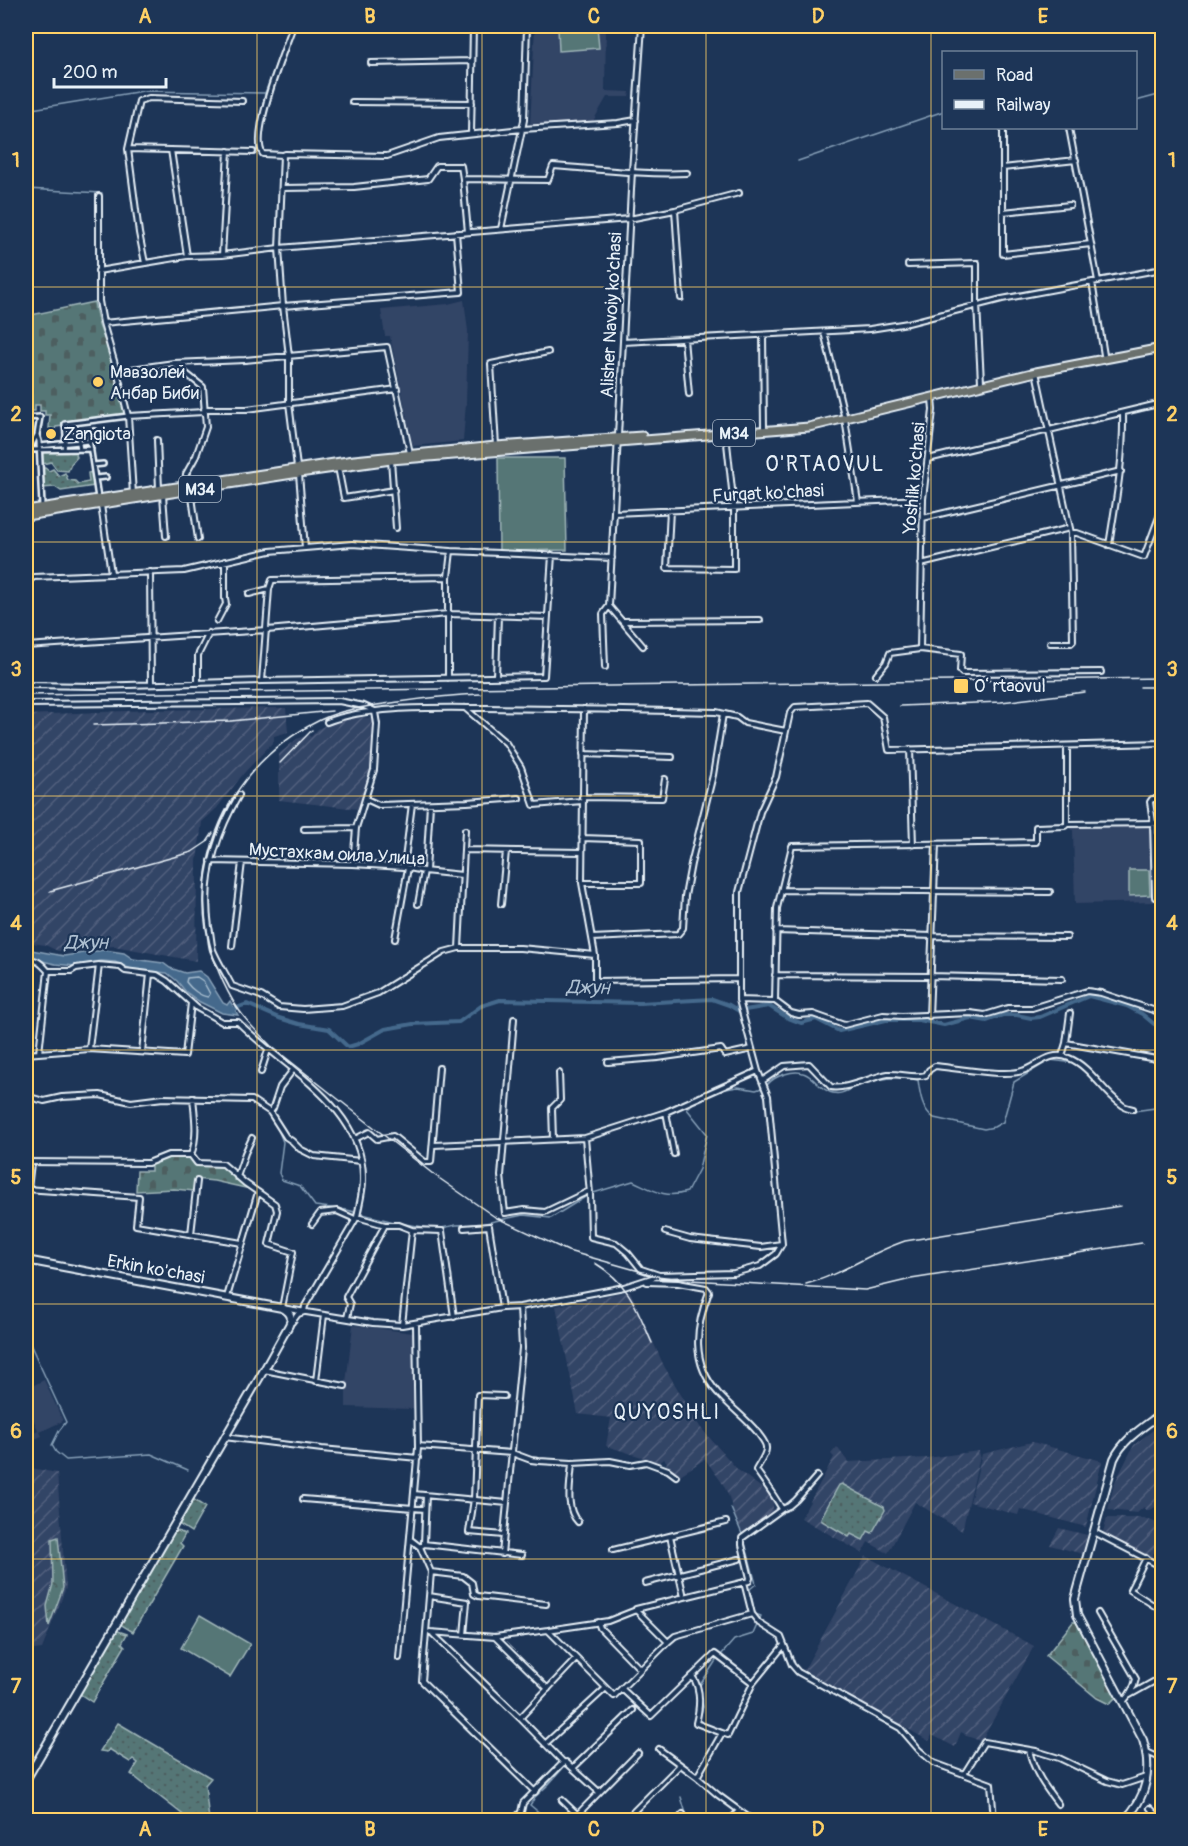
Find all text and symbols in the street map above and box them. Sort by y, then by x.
text: A [139,4,152,29]
text: B [364,4,376,29]
text: C [588,4,600,29]
text: D [812,4,825,29]
text: E [1038,4,1049,29]
scale bar [54,51,166,89]
legend [942,51,1137,129]
text: 200 m [63,61,118,84]
text: Road [996,64,1033,87]
text: Railway [996,94,1051,117]
text: 1 [12,148,20,173]
text: 1 [1168,148,1176,173]
street label: Alisher Navoiy ko'chasi [596,232,627,398]
place label: Мавзолей Анбар Биби [110,361,199,405]
marker: Мавзолей Анбар Биби [91,375,105,389]
text: 2 [10,402,22,427]
text: 2 [1166,402,1178,427]
road number: M34 [713,420,755,446]
street label: Yoshlik ko'chasi [898,421,931,536]
place label: Zangiota [63,423,131,446]
marker: Zangiota [44,427,58,441]
district label: O'RTAOVUL [765,451,885,478]
road number: M34 [179,476,221,502]
street label: Furqat ko'chasi [712,479,824,508]
text: 3 [10,657,22,682]
text: 3 [1166,657,1178,682]
place label: Oʻrtaovul [974,675,1046,698]
marker: Oʻrtaovul [952,677,970,695]
street label: Мустахкам оила Улица [248,838,426,871]
text: 4 [10,911,22,936]
text: 4 [1166,911,1178,936]
water label: Джун [63,930,110,955]
water label: Джун [565,975,612,1000]
text: 5 [11,1165,22,1190]
text: 5 [1167,1165,1178,1190]
street label: Erkin ko'chasi [105,1250,206,1289]
district label: QUYOSHLI [613,1399,721,1426]
text: 6 [10,1419,22,1444]
text: 6 [1166,1419,1178,1444]
text: 7 [11,1674,22,1699]
text: 7 [1167,1674,1178,1699]
text: A [139,1817,152,1842]
text: B [364,1817,376,1842]
text: C [588,1817,600,1842]
text: D [812,1817,825,1842]
text: E [1038,1817,1049,1842]

